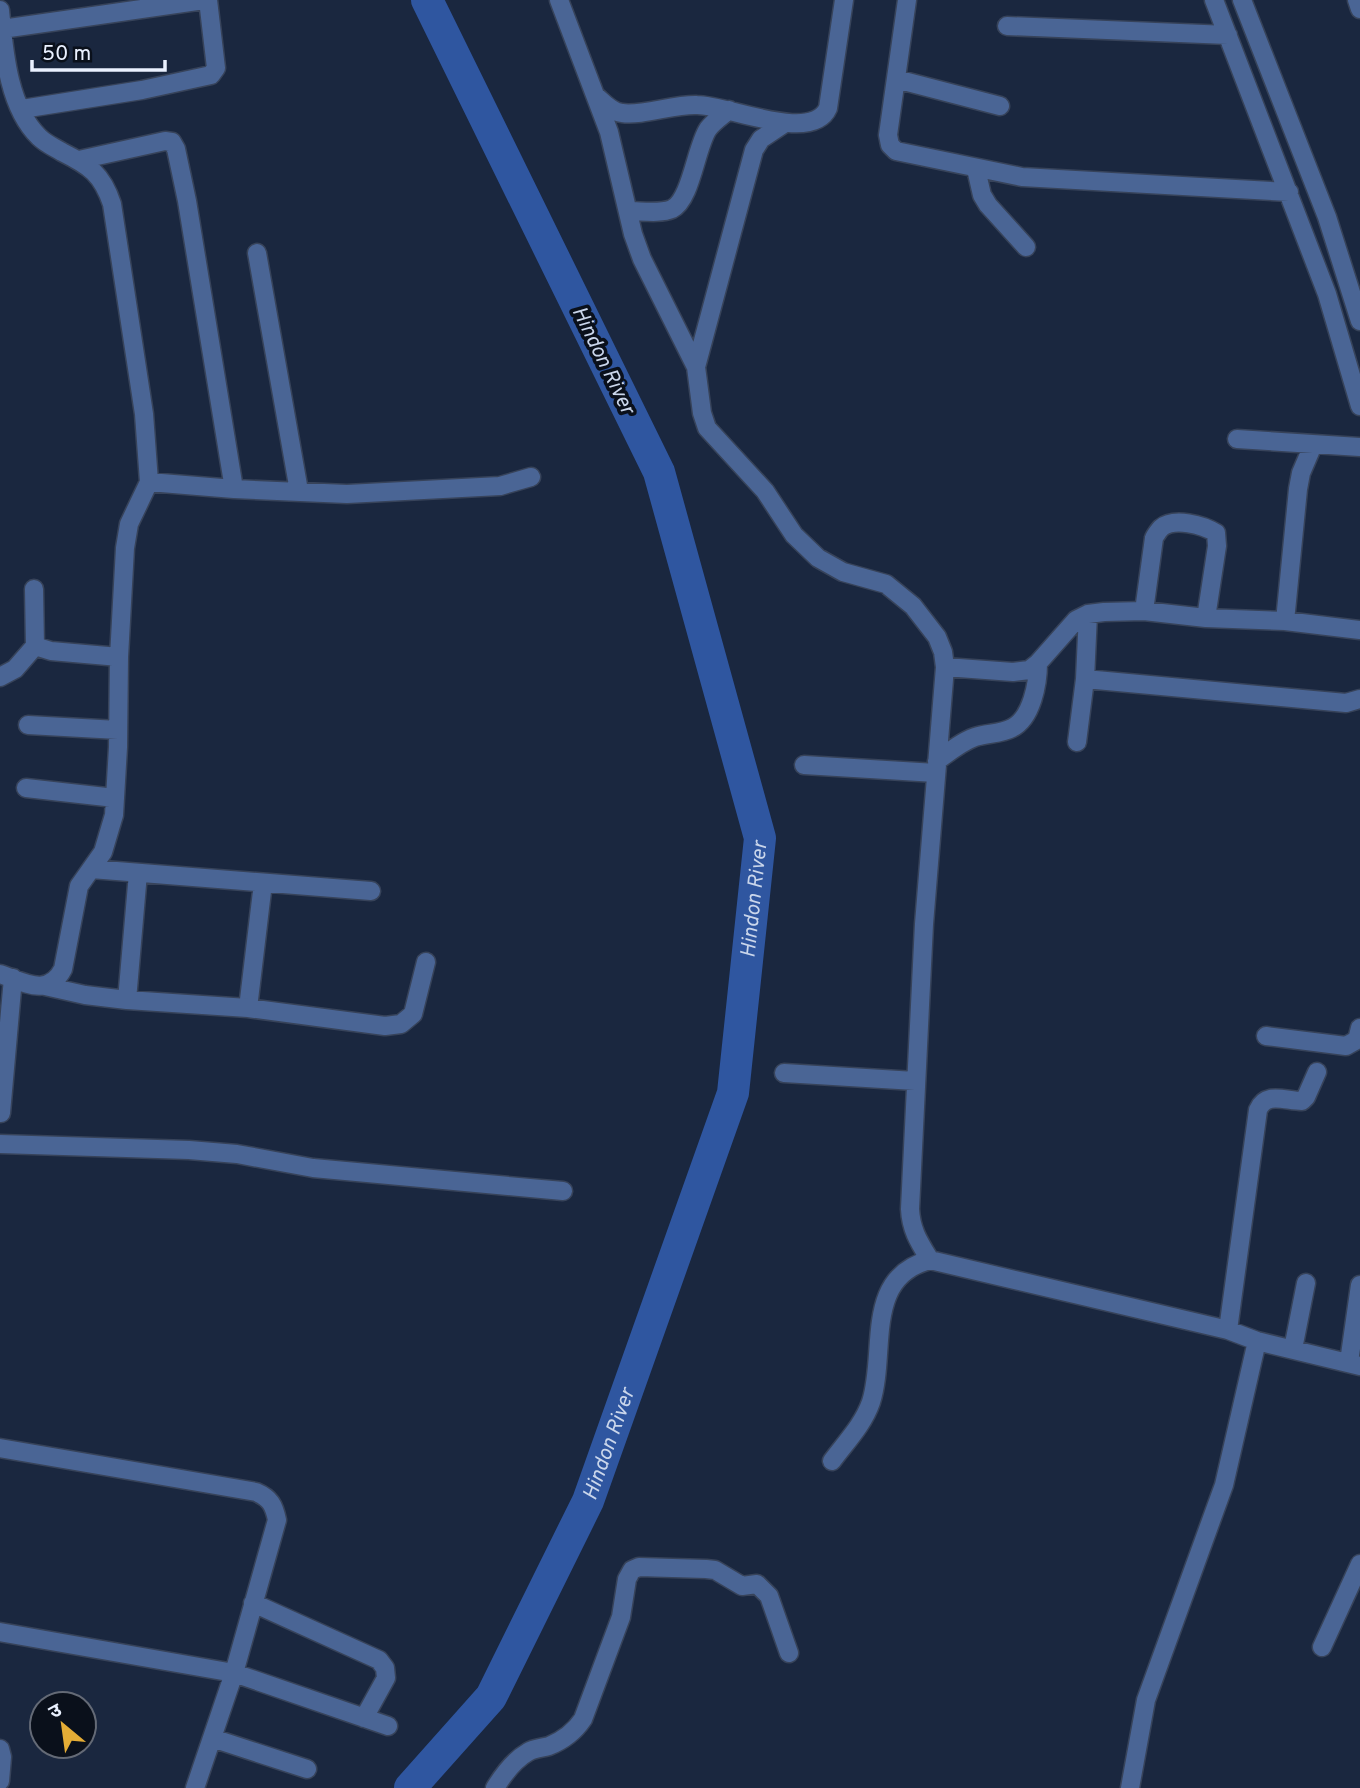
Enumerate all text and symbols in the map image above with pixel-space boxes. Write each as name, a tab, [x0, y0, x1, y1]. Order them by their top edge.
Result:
scale bar	[32, 28, 164, 72]
text: 50 m	[42, 41, 91, 68]
water label: Hindon River	[565, 302, 641, 421]
water label: Hindon River	[735, 838, 775, 959]
water label: Hindon River	[577, 1383, 643, 1504]
north arrow	[28, 1690, 98, 1760]
text: उ	[45, 1698, 67, 1725]

